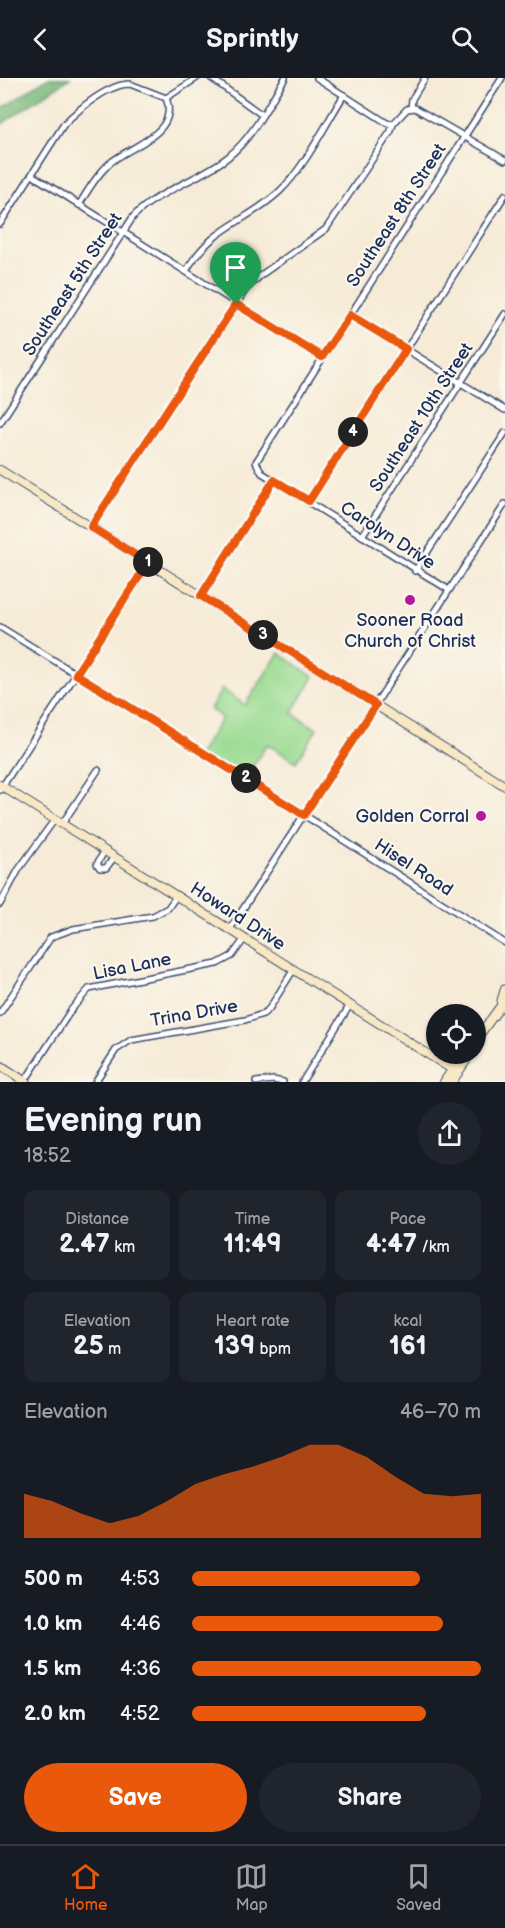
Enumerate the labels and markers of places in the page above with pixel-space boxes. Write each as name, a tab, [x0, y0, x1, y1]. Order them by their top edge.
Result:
pin	[210, 242, 261, 304]
pin: 4	[338, 417, 368, 447]
pin: 1	[133, 547, 163, 577]
marker: Sooner Road Church of Christ	[403, 593, 417, 607]
place label: Sooner Road Church of Christ	[344, 610, 476, 652]
pin: 3	[248, 620, 278, 650]
pin: 2	[231, 763, 261, 793]
place label: Golden Corral	[356, 806, 469, 827]
marker: Golden Corral	[474, 809, 488, 823]

